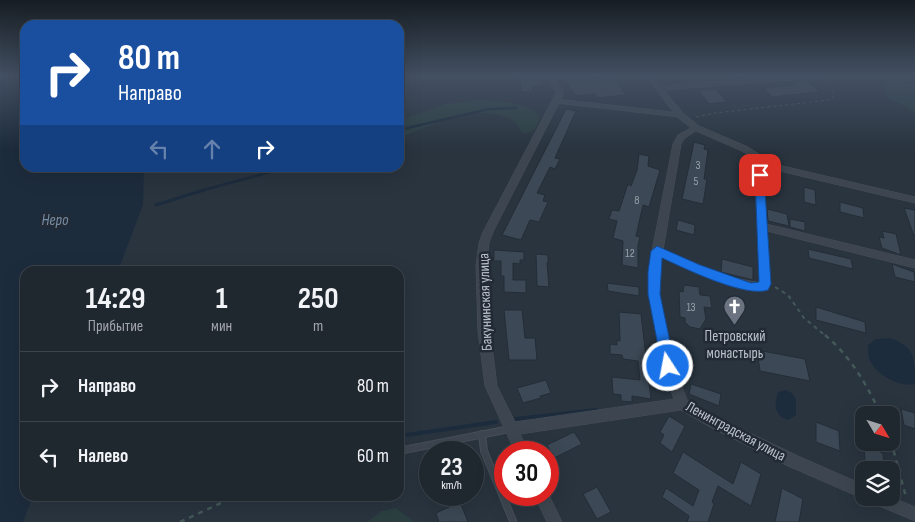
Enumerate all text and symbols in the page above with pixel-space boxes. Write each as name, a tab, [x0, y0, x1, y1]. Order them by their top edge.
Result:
text: 80 m	[118, 37, 180, 80]
icon: right	[35, 40, 100, 105]
text: Направо	[118, 80, 182, 107]
icon: left	[145, 135, 173, 163]
icon: ahead	[198, 135, 226, 163]
icon: right	[251, 135, 279, 163]
pin	[739, 154, 781, 196]
house number: 3	[695, 158, 701, 173]
icon: arrive	[746, 161, 774, 189]
house number: 5	[694, 174, 699, 189]
house number: 8	[634, 193, 640, 208]
water label: Неро	[41, 211, 69, 230]
house number: 12	[625, 246, 635, 261]
street label: Бакунинская улица	[474, 253, 497, 351]
text: 14:29	[86, 281, 146, 317]
text: 1	[216, 281, 228, 317]
text: 250	[298, 281, 338, 317]
church icon: Петровский монастырь	[723, 295, 747, 326]
house number: 13	[686, 300, 696, 315]
text: Прибытие	[88, 317, 143, 336]
text: мин	[211, 317, 232, 336]
text: m	[313, 317, 323, 336]
place label: Петровский монастырь	[705, 327, 765, 363]
position arrow	[641, 339, 693, 391]
icon: right	[35, 373, 63, 401]
text: Направо	[78, 375, 136, 398]
text: 80 m	[357, 375, 389, 398]
street label: Ленинградская улица	[683, 397, 789, 466]
north arrow	[855, 406, 900, 451]
map controls	[855, 406, 900, 506]
speed limit sign: 30	[494, 441, 559, 506]
icon: left	[35, 443, 63, 471]
text: Налево	[78, 445, 128, 468]
text: 60 m	[357, 445, 389, 468]
text: 23	[440, 452, 463, 483]
button: layers	[855, 461, 900, 506]
text: km/h	[441, 478, 462, 493]

